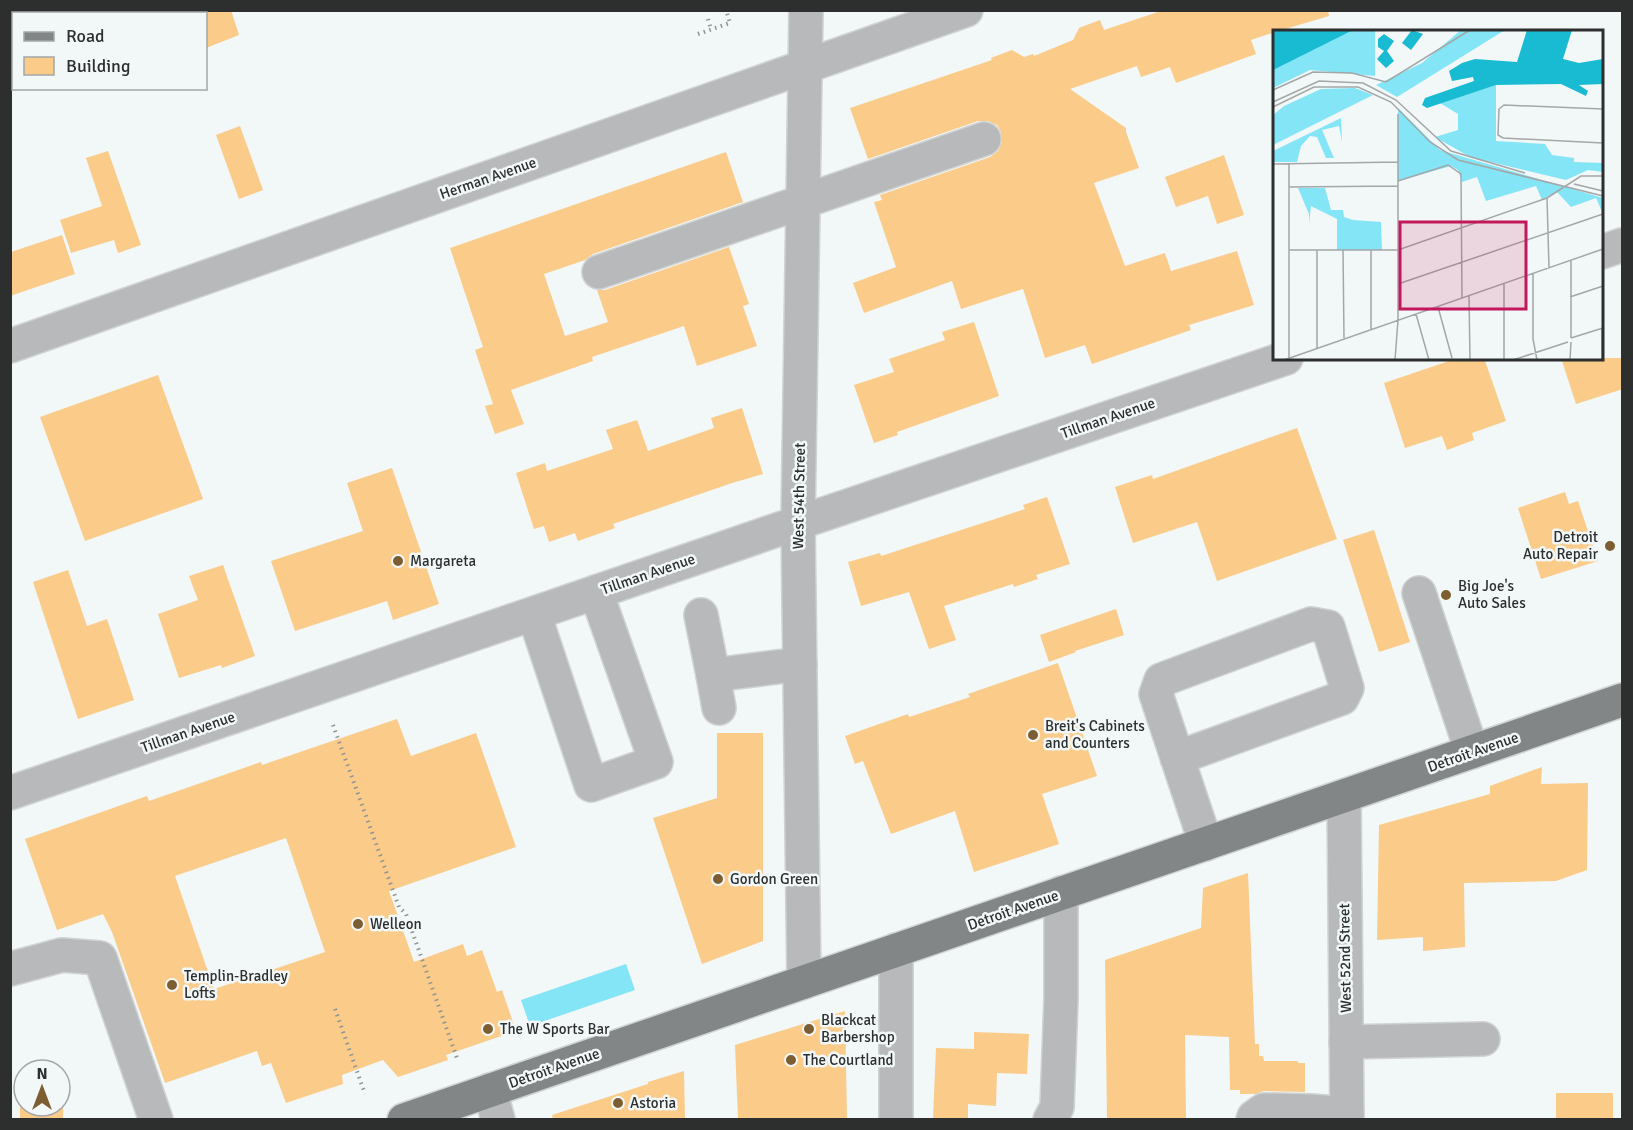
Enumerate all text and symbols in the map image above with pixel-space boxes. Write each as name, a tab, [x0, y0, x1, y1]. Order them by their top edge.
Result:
legend	[12, 12, 207, 90]
text: Road	[66, 25, 105, 47]
inset map	[1273, 30, 1603, 360]
text: Building	[66, 55, 130, 77]
street label: Herman Avenue	[437, 153, 539, 203]
street label: Tillman Avenue	[1059, 394, 1157, 442]
street label: West 54th Street	[789, 442, 809, 550]
place label: Detroit Auto Repair	[1523, 528, 1598, 563]
marker: Detroit Auto Repair	[1603, 539, 1617, 553]
street label: Tillman Avenue	[599, 550, 697, 598]
place label: Margareta	[410, 552, 476, 570]
marker: Margareta	[391, 554, 405, 568]
place label: Big Joe's Auto Sales	[1458, 577, 1526, 612]
marker: Big Joe's Auto Sales	[1439, 588, 1453, 602]
street label: Tillman Avenue	[139, 708, 237, 756]
place label: Breit's Cabinets and Counters	[1045, 717, 1145, 752]
marker: Breit's Cabinets and Counters	[1026, 728, 1040, 742]
street label: Detroit Avenue	[1425, 728, 1521, 776]
place label: Gordon Green	[730, 870, 818, 888]
marker: Gordon Green	[711, 872, 725, 886]
street label: Detroit Avenue	[965, 886, 1061, 934]
street label: West 52nd Street	[1335, 903, 1355, 1013]
place label: Welleon	[370, 915, 422, 933]
marker: Welleon	[351, 917, 365, 931]
place label: Templin-Bradley Lofts	[184, 967, 288, 1002]
marker: Templin-Bradley Lofts	[165, 978, 179, 992]
place label: Blackcat Barbershop	[821, 1011, 895, 1046]
place label: The W Sports Bar	[500, 1020, 610, 1038]
marker: The W Sports Bar	[481, 1022, 495, 1036]
marker: Blackcat Barbershop	[802, 1022, 816, 1036]
street label: Detroit Avenue	[506, 1044, 602, 1092]
place label: The Courtland	[803, 1051, 894, 1069]
marker: The Courtland	[784, 1053, 798, 1067]
north arrow	[12, 1058, 72, 1118]
text: N	[36, 1064, 48, 1084]
place label: Astoria	[630, 1094, 676, 1112]
marker: Astoria	[611, 1096, 625, 1110]

